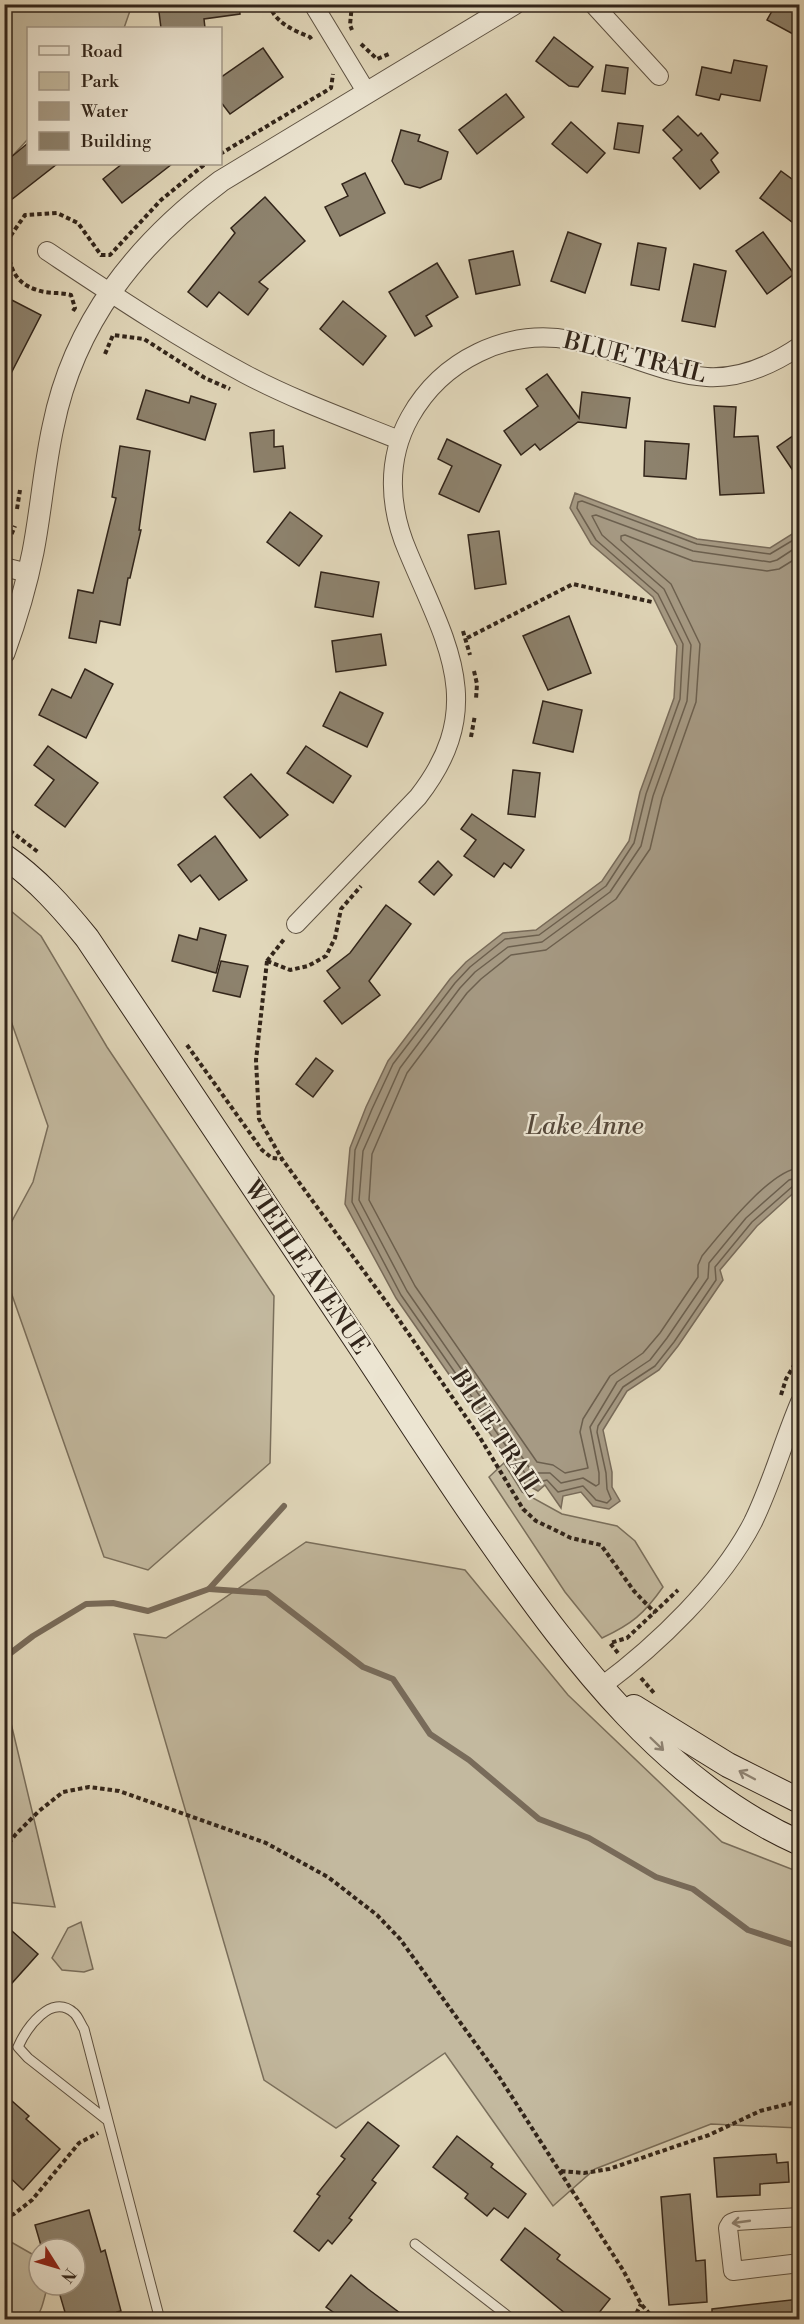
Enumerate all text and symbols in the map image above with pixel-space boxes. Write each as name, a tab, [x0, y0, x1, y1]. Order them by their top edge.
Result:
legend	[27, 27, 222, 165]
text: Road	[81, 40, 124, 63]
text: Park	[81, 70, 120, 93]
text: Water	[80, 100, 129, 123]
text: Building	[80, 130, 152, 153]
street label: BLUE TRAIL	[559, 326, 709, 390]
water label: Lake Anne	[525, 1110, 644, 1142]
street label: WIEHLE AVENUE	[236, 1174, 376, 1360]
street label: BLUE TRAIL	[443, 1363, 548, 1503]
one-way arrow	[649, 1736, 664, 1751]
one-way arrow	[739, 1769, 756, 1781]
one-way arrow	[732, 2216, 752, 2227]
north arrow	[27, 2237, 87, 2297]
text: N	[56, 2264, 80, 2287]

